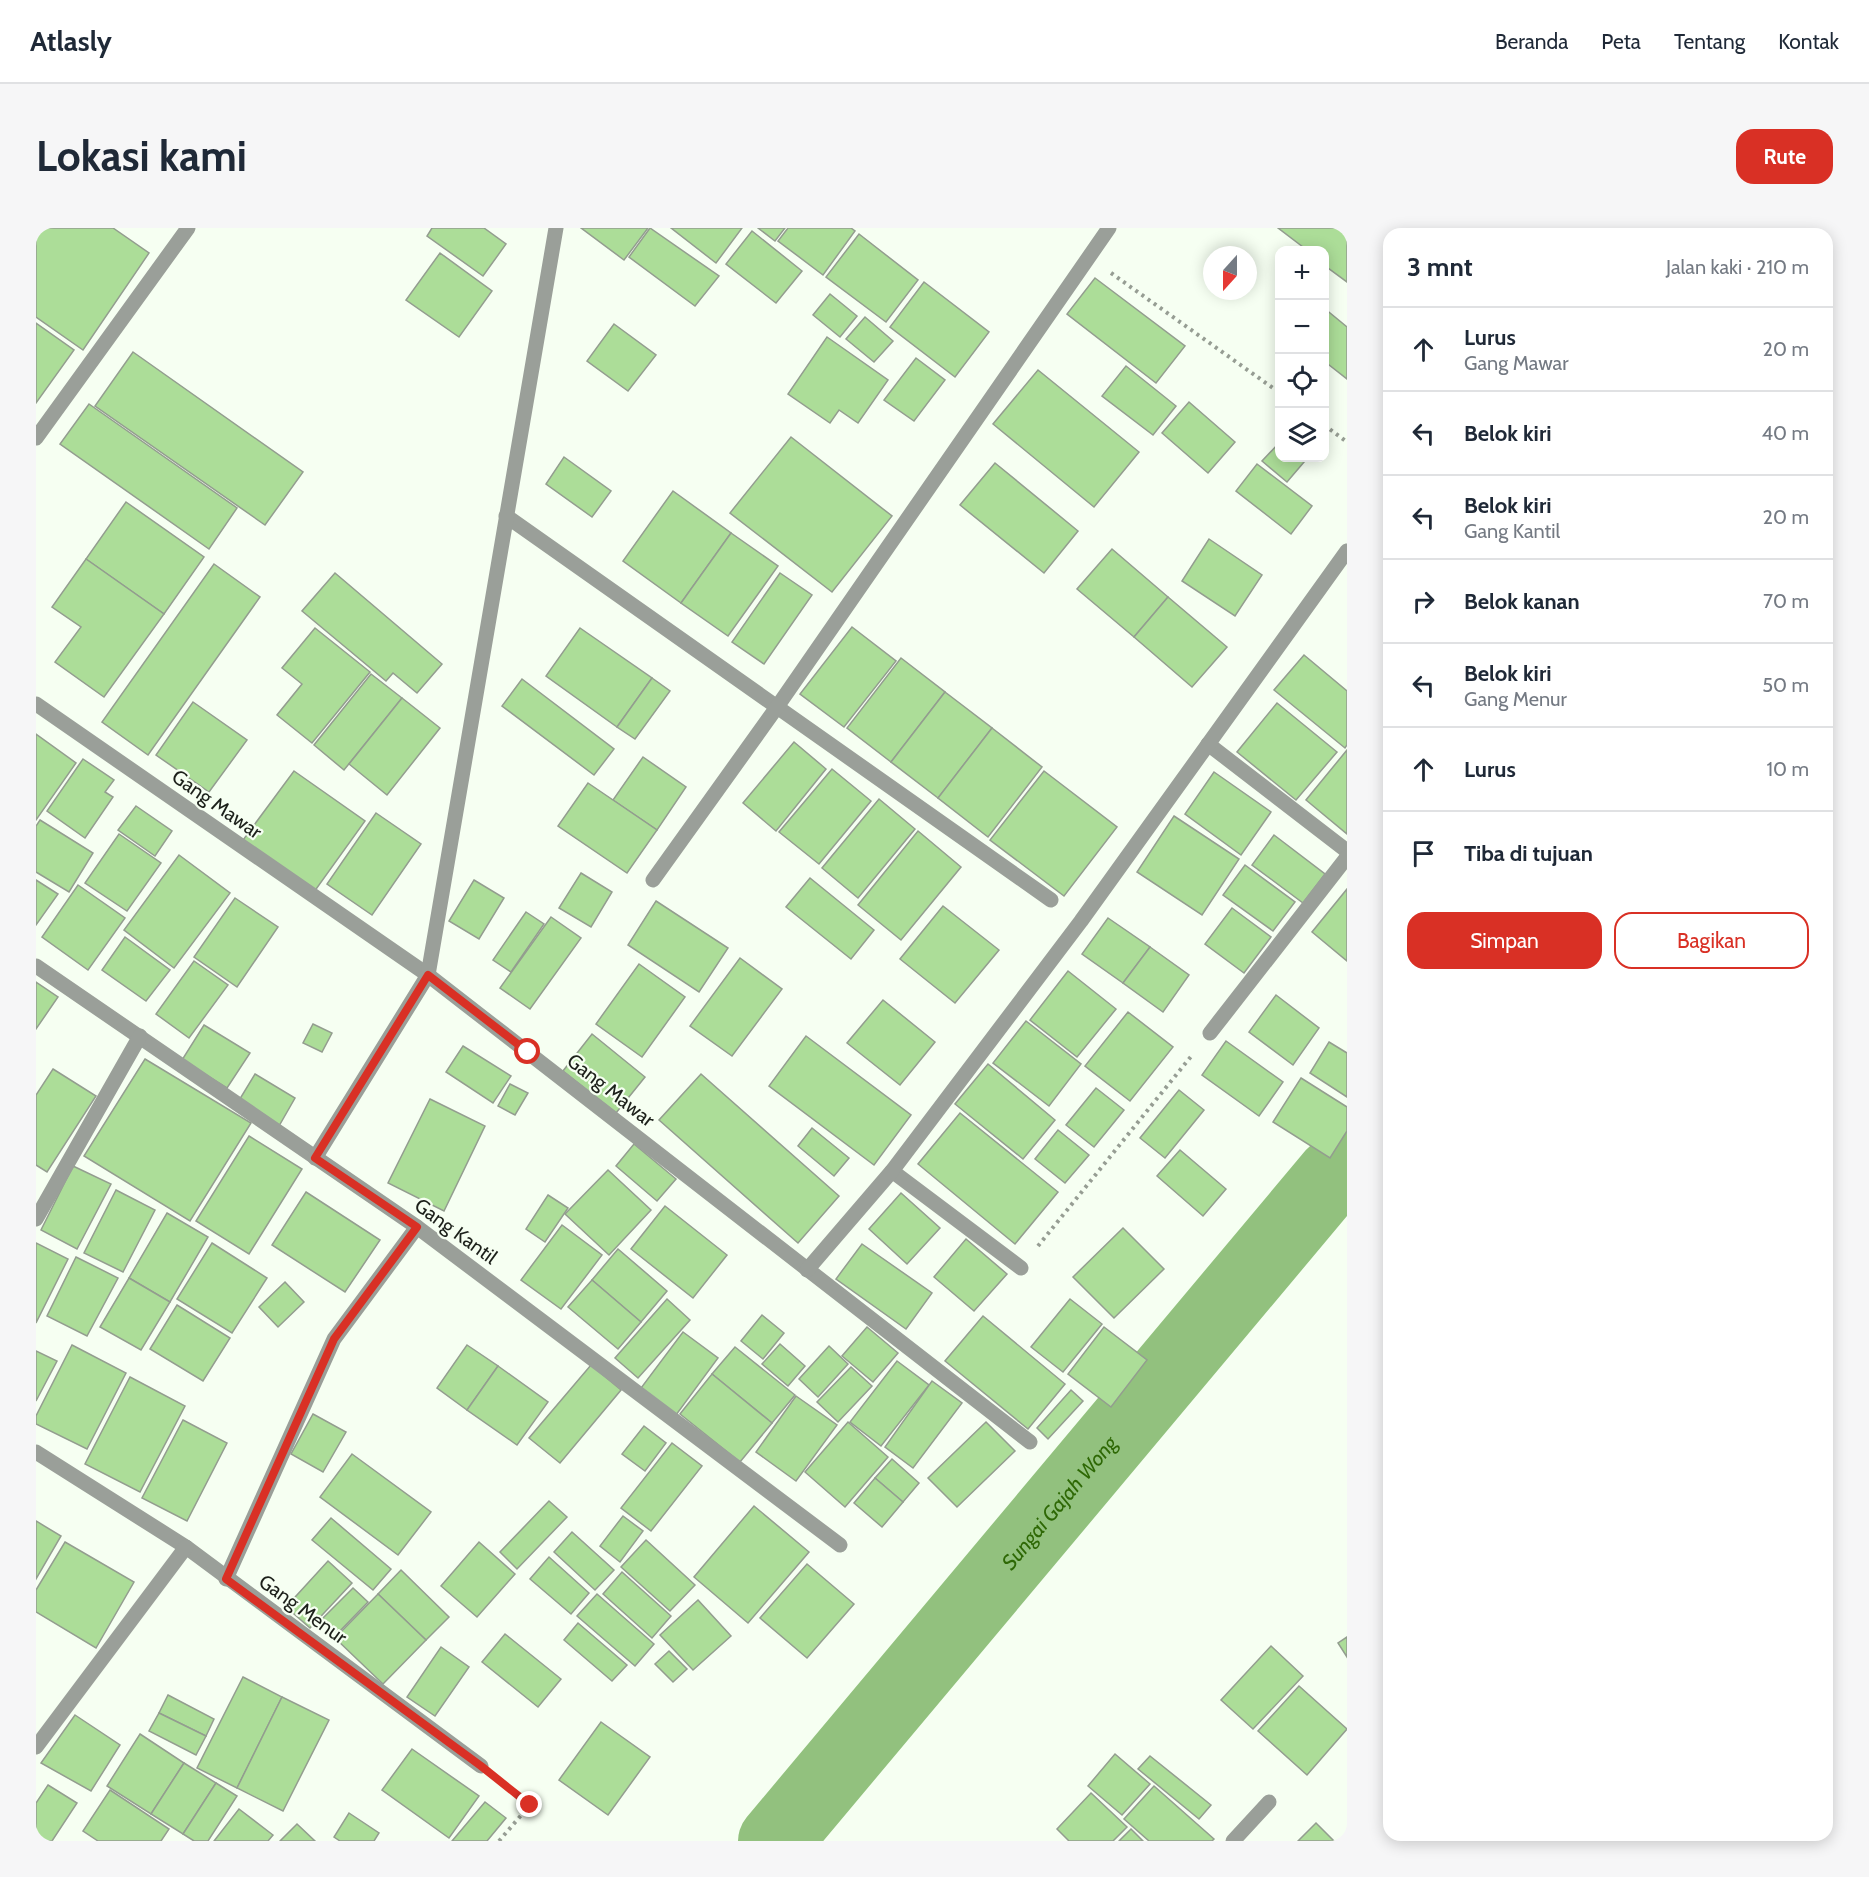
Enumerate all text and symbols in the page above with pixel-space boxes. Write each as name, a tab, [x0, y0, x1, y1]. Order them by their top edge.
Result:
text: Atlasly	[30, 24, 112, 58]
text: Beranda	[1495, 29, 1568, 54]
text: Peta	[1601, 29, 1641, 54]
text: Tentang	[1674, 29, 1745, 54]
text: Kontak	[1778, 29, 1839, 54]
button: Rute	[1736, 129, 1833, 184]
text: Lokasi kami	[36, 130, 247, 182]
north arrow	[1203, 246, 1257, 300]
map controls	[1275, 246, 1329, 462]
button: +	[1275, 246, 1329, 300]
text: 3 mnt	[1407, 251, 1473, 283]
text: Jalan kaki · 210 m	[1666, 255, 1809, 279]
button: −	[1275, 300, 1329, 354]
text: Lurus	[1464, 324, 1516, 351]
icon: ahead	[1407, 333, 1440, 366]
text: 20 m	[1763, 337, 1809, 361]
text: Gang Mawar	[1464, 351, 1568, 375]
button: locate	[1275, 354, 1329, 408]
button: layers	[1275, 408, 1329, 462]
icon: left	[1407, 417, 1440, 450]
text: Belok kiri	[1464, 420, 1551, 447]
text: 40 m	[1761, 421, 1809, 445]
text: Belok kiri	[1464, 492, 1551, 519]
icon: left	[1407, 501, 1440, 534]
text: 20 m	[1763, 505, 1809, 529]
text: Gang Kantil	[1464, 519, 1560, 543]
icon: right	[1407, 585, 1440, 618]
text: Belok kanan	[1464, 588, 1580, 615]
text: 70 m	[1763, 589, 1809, 613]
text: Belok kiri	[1464, 660, 1551, 687]
icon: left	[1407, 669, 1440, 702]
text: 50 m	[1762, 673, 1809, 697]
text: Gang Menur	[1464, 687, 1567, 711]
icon: ahead	[1407, 753, 1440, 786]
text: Lurus	[1464, 756, 1516, 783]
text: 10 m	[1766, 757, 1809, 781]
street label: Gang Mawar	[167, 764, 267, 844]
icon: arrive	[1407, 837, 1440, 870]
text: Tiba di tujuan	[1464, 840, 1593, 867]
button: Simpan	[1407, 912, 1602, 969]
button: Bagikan	[1614, 912, 1809, 969]
route start	[514, 1038, 540, 1064]
street label: Gang Mawar	[562, 1048, 660, 1132]
street label: Gang Kantil	[410, 1193, 502, 1269]
water label: Sungai Gajah Wong	[996, 1429, 1123, 1574]
street label: Gang Menur	[254, 1569, 352, 1649]
route end	[516, 1791, 542, 1817]

